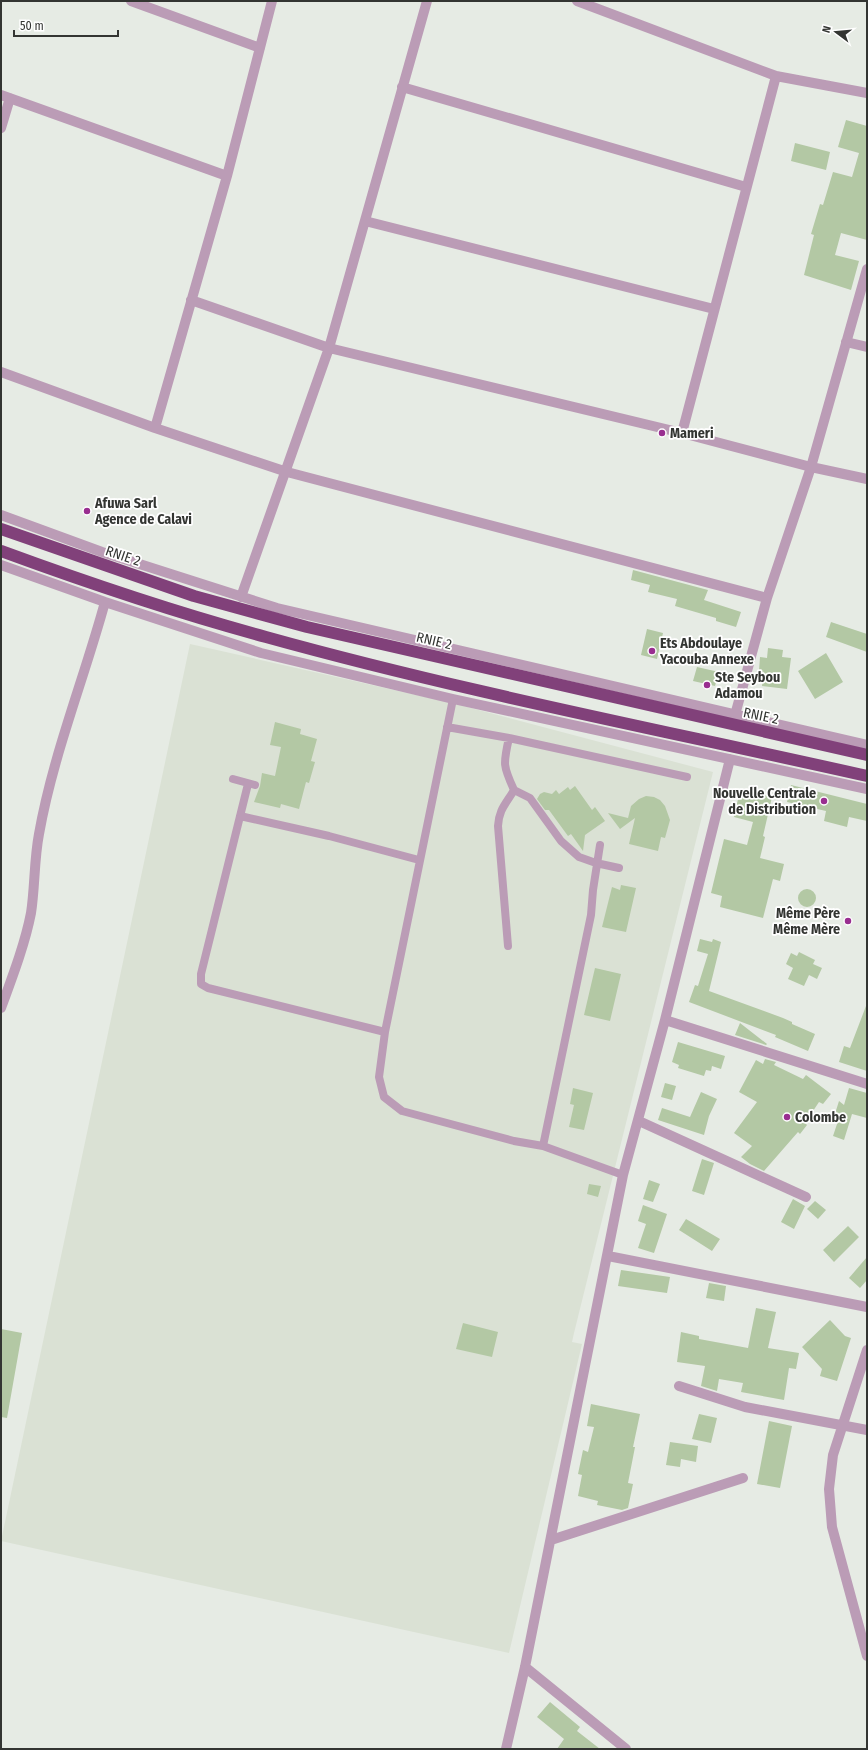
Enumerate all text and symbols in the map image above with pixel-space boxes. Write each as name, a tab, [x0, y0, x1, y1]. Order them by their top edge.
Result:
scale bar	[14, 12, 118, 38]
north arrow	[816, 12, 856, 52]
text: 50 m	[20, 19, 44, 33]
text: N	[820, 24, 834, 34]
place label: Mameri	[670, 425, 714, 442]
marker: Mameri	[657, 428, 667, 438]
place label: Afuwa Sarl Agence de Calavi	[94, 495, 192, 528]
marker: Afuwa Sarl Agence de Calavi	[82, 506, 92, 516]
street label: RNIE 2	[103, 542, 143, 570]
street label: RNIE 2	[415, 629, 453, 653]
place label: Ets Abdoulaye Yacouba Annexe	[659, 635, 754, 668]
marker: Ets Abdoulaye Yacouba Annexe	[647, 646, 657, 656]
place label: Ste Seybou Adamou	[714, 669, 780, 702]
marker: Ste Seybou Adamou	[702, 680, 712, 690]
street label: RNIE 2	[742, 704, 780, 728]
place label: Nouvelle Centrale de Distribution	[713, 785, 816, 818]
marker: Nouvelle Centrale de Distribution	[819, 796, 829, 806]
place label: Même Père Même Mère	[773, 905, 840, 938]
marker: Même Père Même Mère	[843, 916, 853, 926]
place label: Colombe	[795, 1109, 846, 1126]
marker: Colombe	[782, 1112, 792, 1122]

